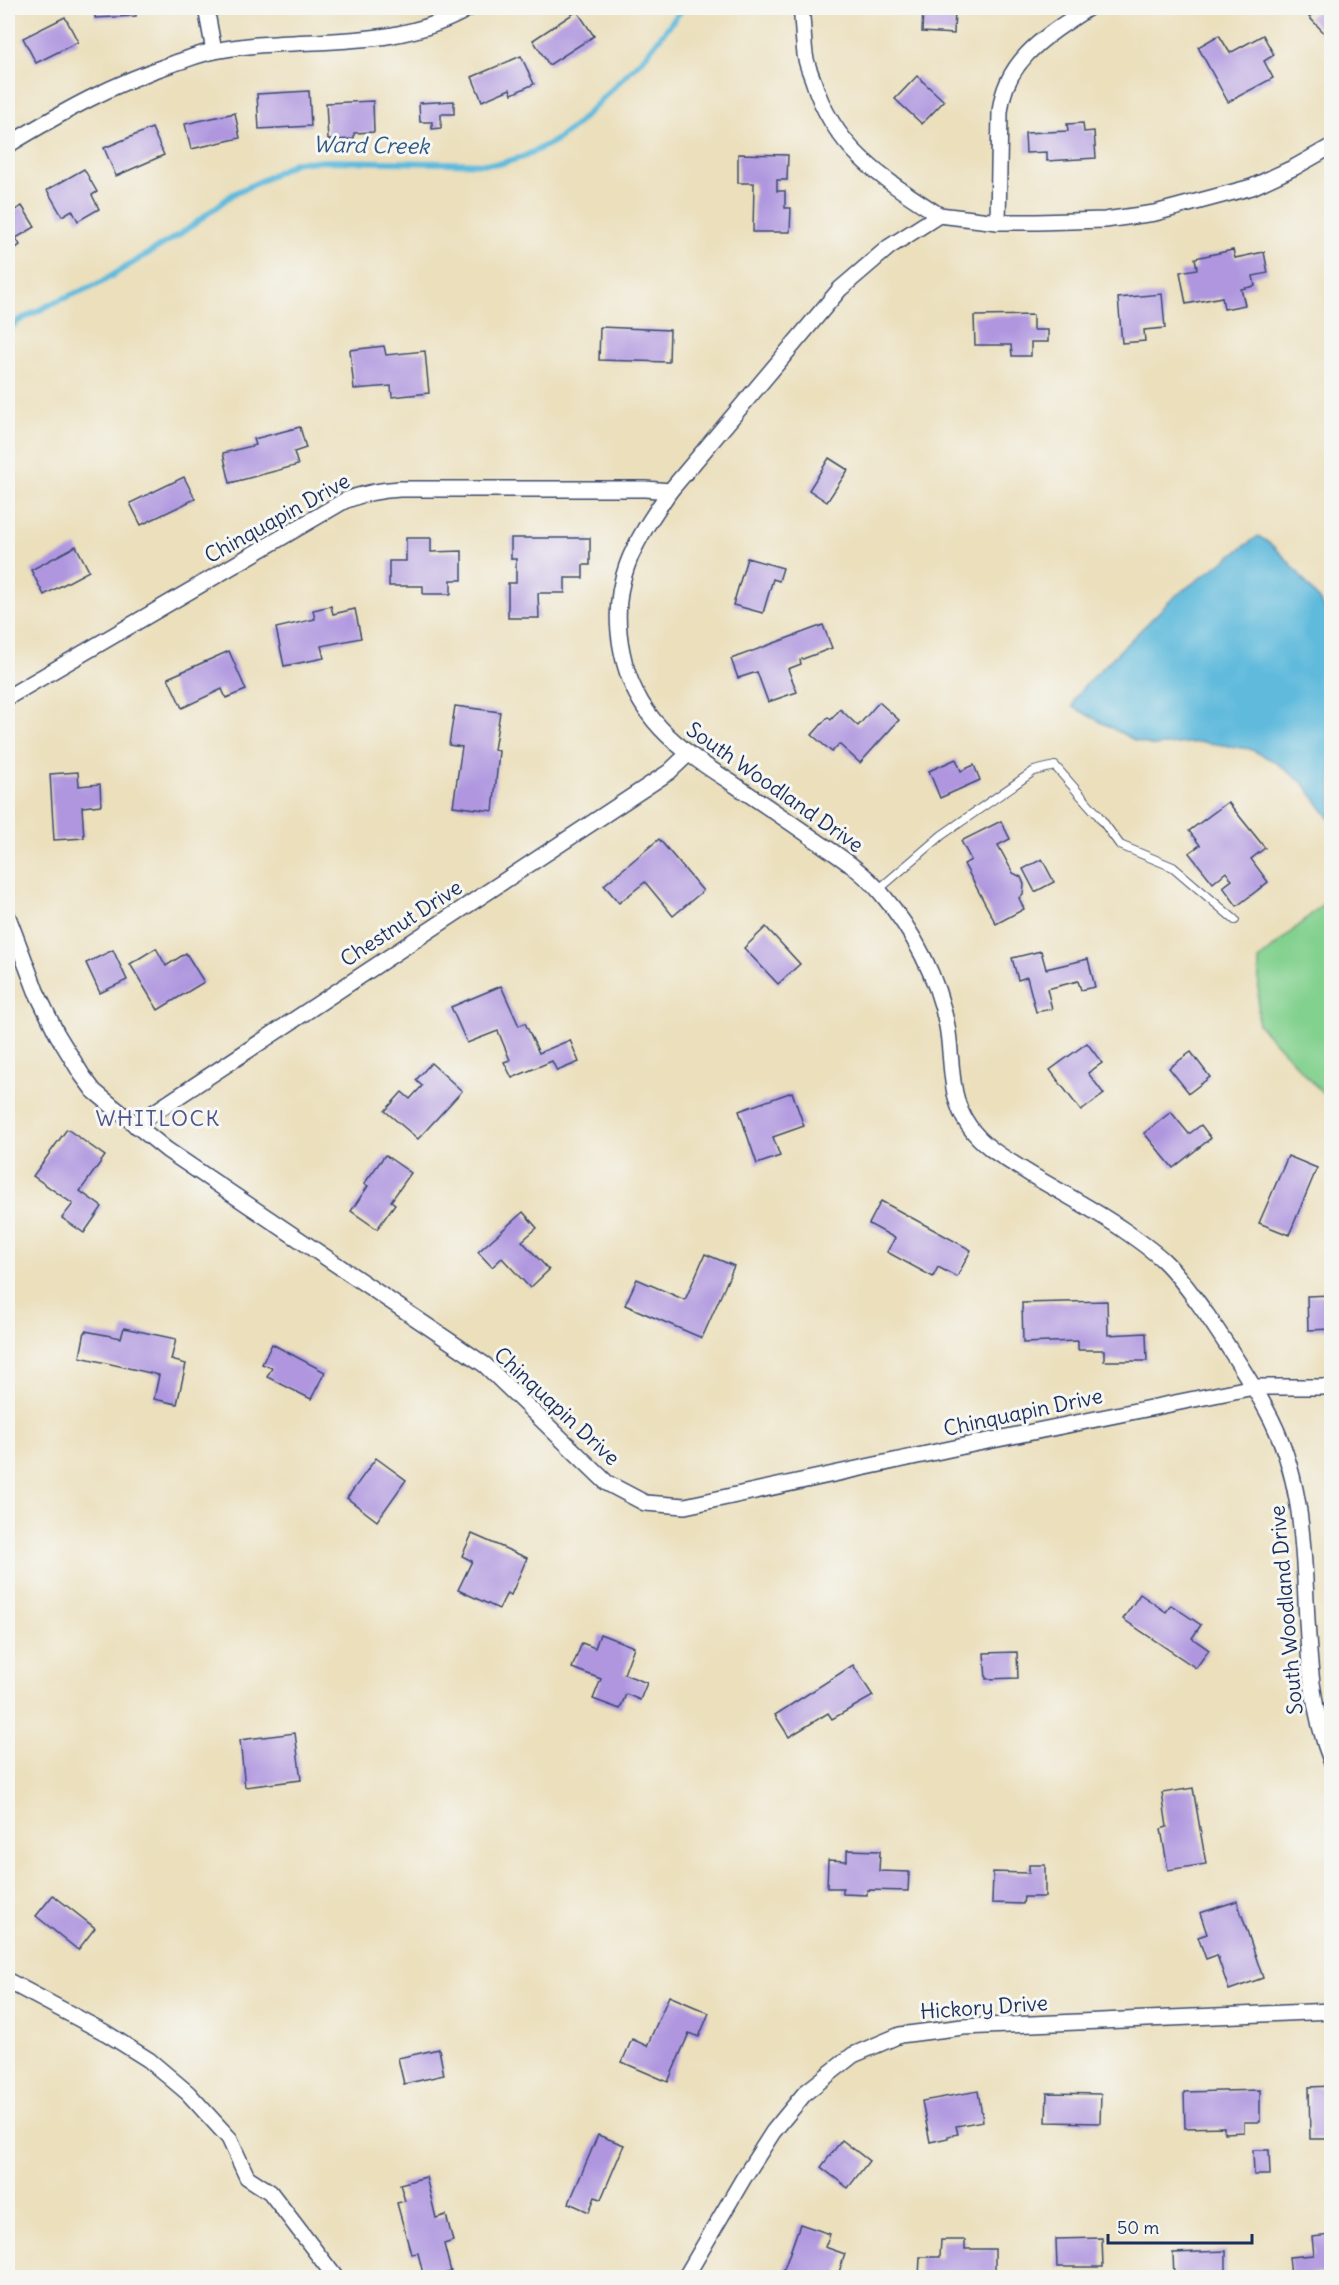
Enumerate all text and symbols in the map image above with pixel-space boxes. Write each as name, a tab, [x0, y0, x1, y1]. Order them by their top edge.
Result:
water label: Ward Creek	[313, 130, 431, 160]
street label: Chinquapin Drive	[200, 467, 354, 569]
street label: South Woodland Drive	[681, 716, 869, 858]
street label: Chestnut Drive	[335, 874, 467, 972]
district label: WHITLOCK	[95, 1104, 221, 1132]
street label: Chinquapin Drive	[489, 1341, 625, 1471]
street label: Chinquapin Drive	[941, 1382, 1105, 1442]
street label: South Woodland Drive	[1263, 1504, 1309, 1716]
street label: Hickory Drive	[919, 1989, 1049, 2025]
scale bar	[1108, 2207, 1252, 2245]
text: 50 m	[1117, 2216, 1159, 2239]

